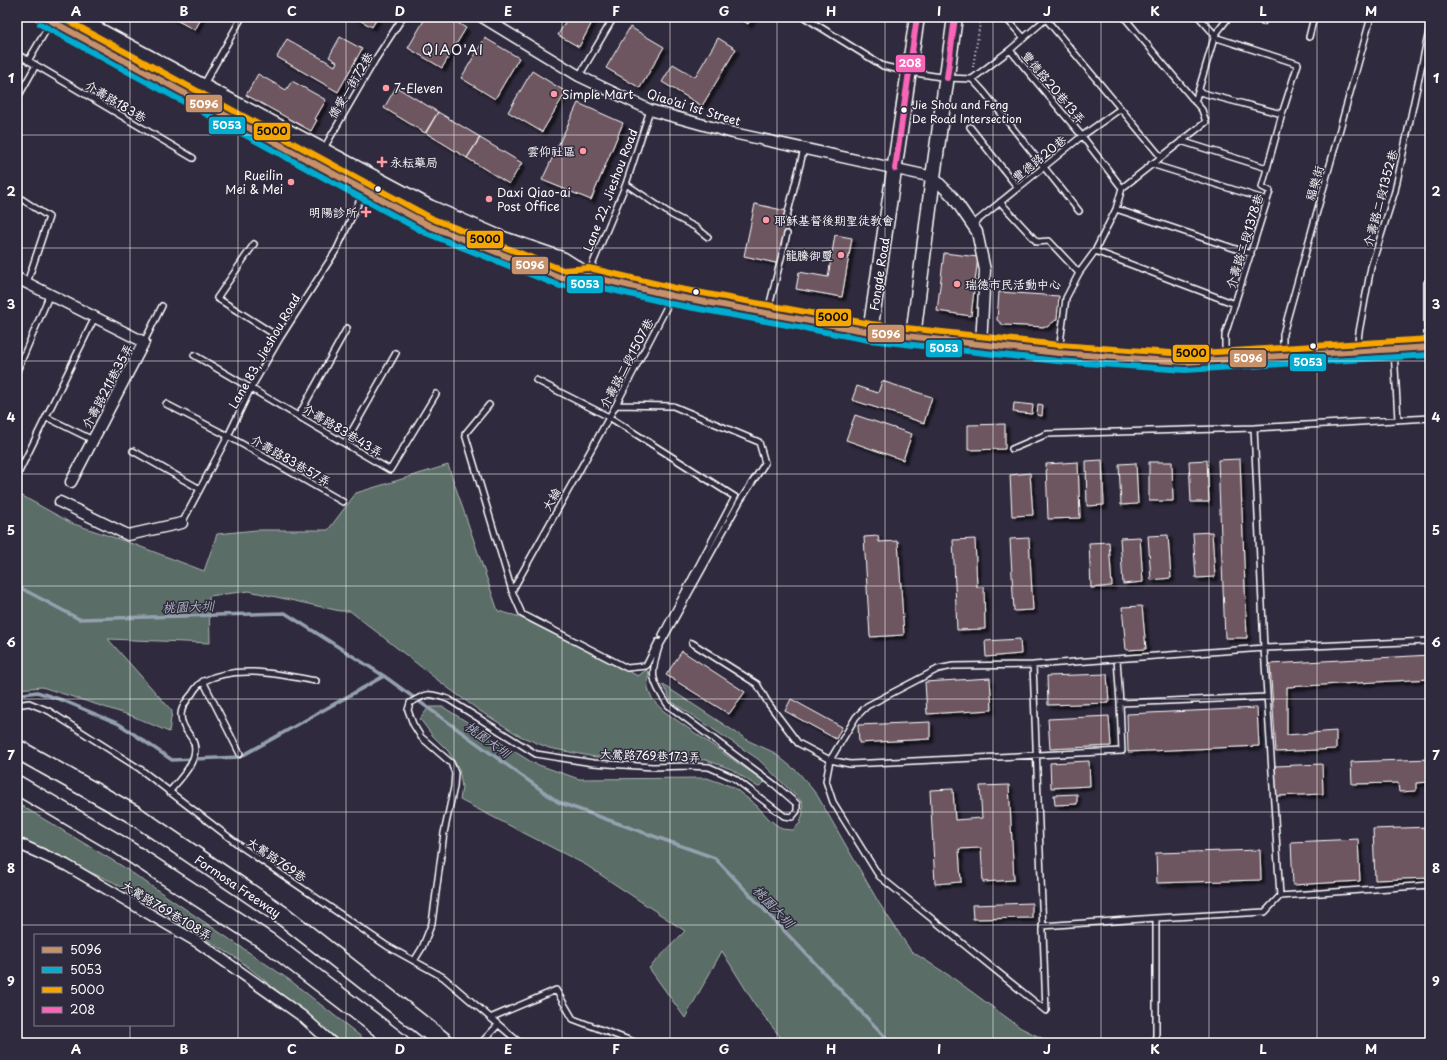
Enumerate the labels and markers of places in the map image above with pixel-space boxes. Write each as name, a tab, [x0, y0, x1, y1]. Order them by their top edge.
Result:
place label: 7-Eleven	[394, 79, 443, 97]
marker: 7-Eleven	[381, 83, 391, 93]
place label: Simple Mart	[562, 85, 633, 103]
marker: Simple Mart	[549, 89, 559, 99]
place label: Jie Shou and Feng De Road Intersection	[912, 96, 1022, 127]
marker: Jie Shou and Feng De Road Intersection	[899, 105, 909, 115]
place label: 雲仰社區	[527, 142, 575, 160]
marker: 雲仰社區	[578, 146, 588, 156]
place label: 永耘藥局	[390, 153, 438, 171]
marker: 永耘藥局	[377, 157, 387, 167]
place label: Rueilin Mei & Mei	[225, 166, 283, 198]
marker: Rueilin Mei & Mei	[286, 177, 296, 187]
place label: Daxi Qiao-ai Post Office	[497, 183, 571, 215]
unlabelled marker	[373, 184, 383, 194]
marker: Daxi Qiao-ai Post Office	[484, 194, 494, 204]
place label: 明陽診所	[309, 203, 358, 221]
marker: 明陽診所	[360, 206, 372, 218]
place label: 耶穌基督後期聖徒教會	[774, 211, 894, 229]
marker: 耶穌基督後期聖徒教會	[761, 215, 771, 225]
place label: 龍騰御璽	[785, 246, 833, 264]
marker: 龍騰御璽	[836, 250, 846, 260]
place label: 瑞德市民活動中心	[965, 275, 1061, 293]
marker: 瑞德市民活動中心	[952, 279, 962, 289]
unlabelled marker	[691, 287, 701, 297]
unlabelled marker	[1308, 341, 1318, 351]

